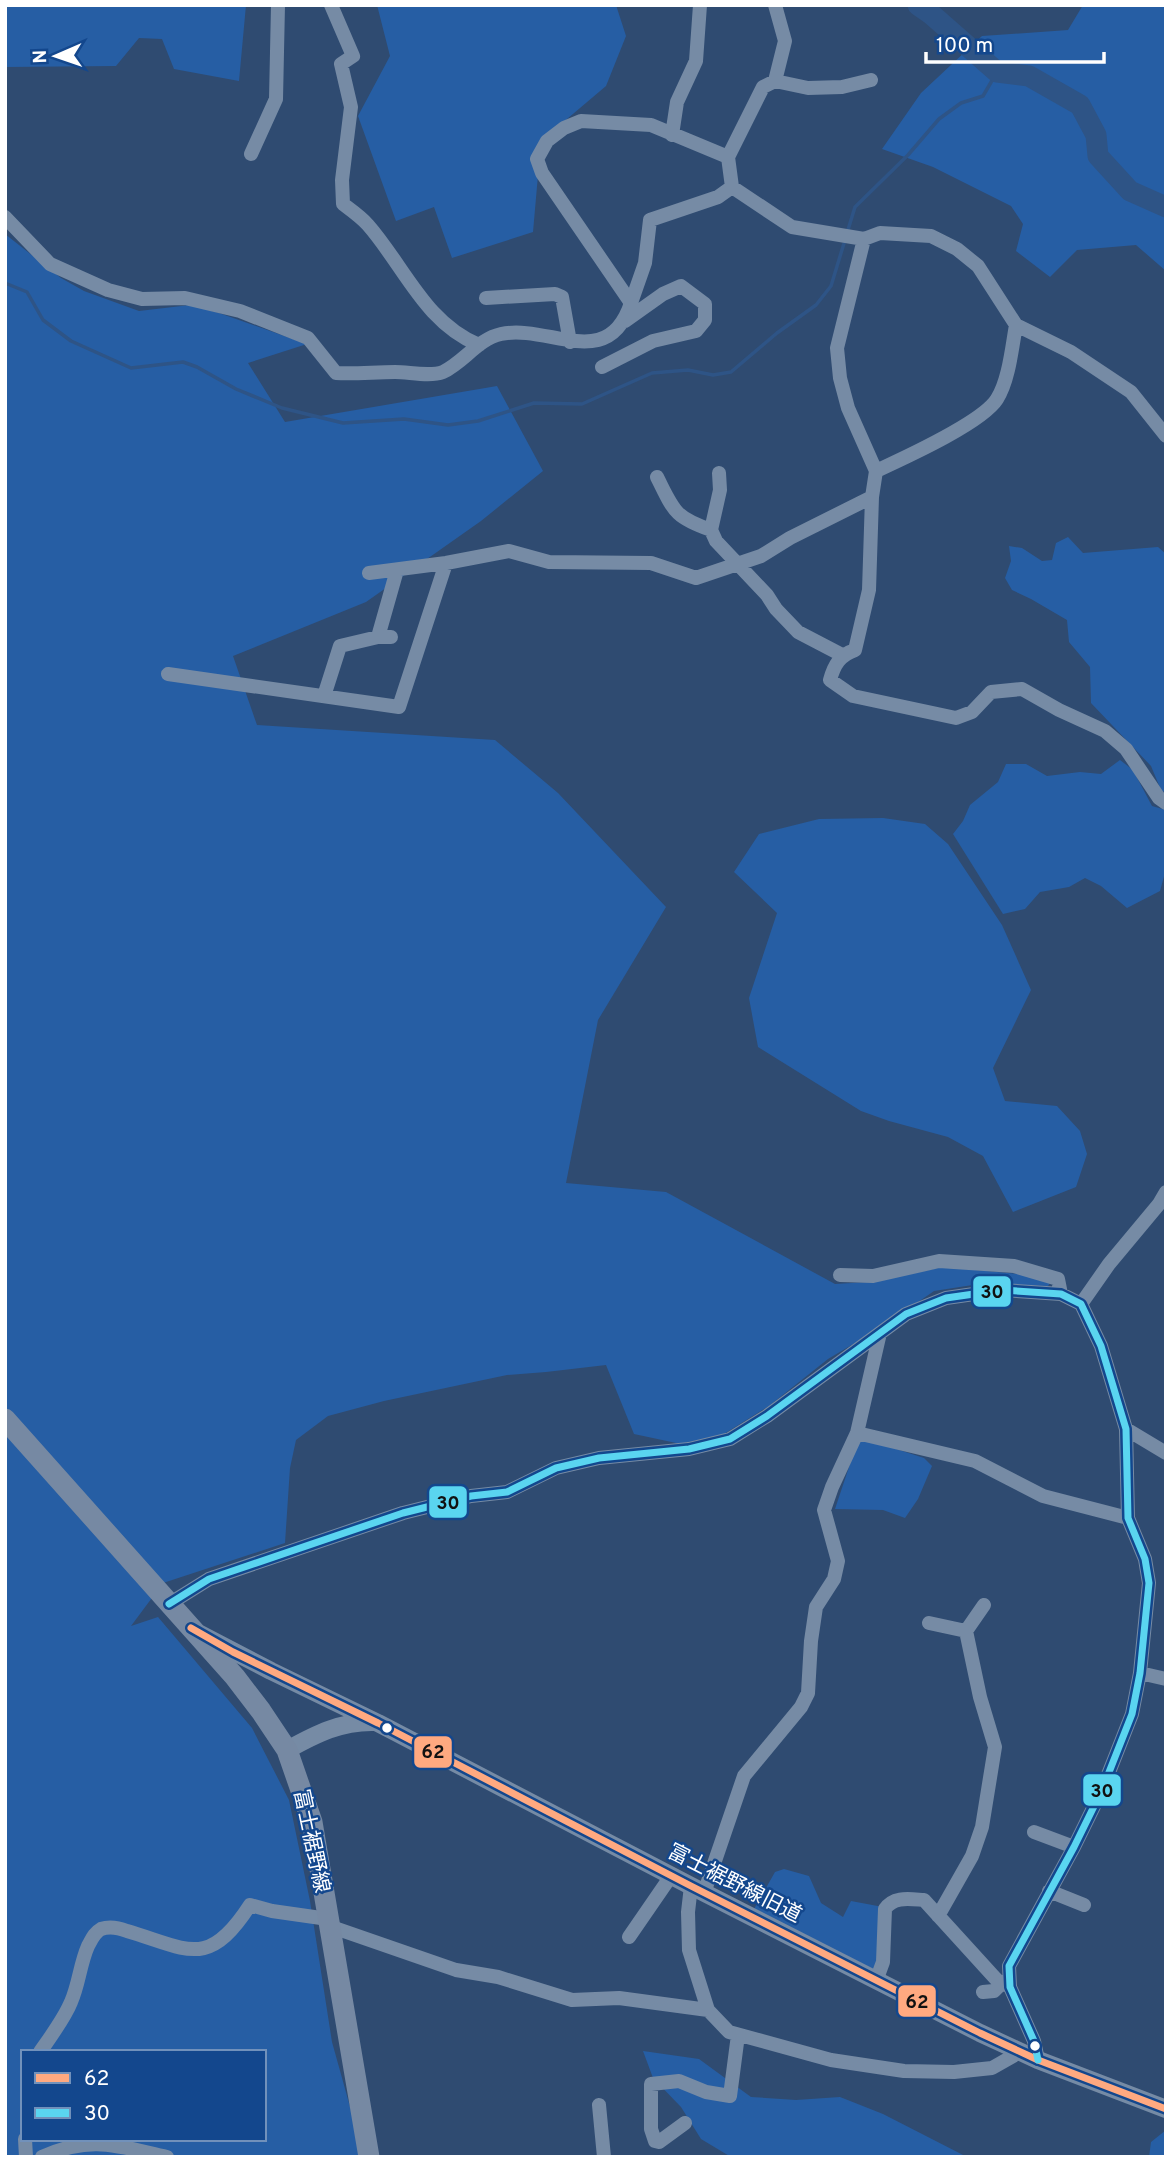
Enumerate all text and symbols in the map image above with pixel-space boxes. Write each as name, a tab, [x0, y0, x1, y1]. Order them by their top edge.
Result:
north arrow	[21, 21, 91, 91]
scale bar	[926, 21, 1104, 65]
text: 100 m	[936, 33, 993, 60]
text: N	[29, 49, 53, 64]
line badge: 30	[972, 1275, 1012, 1308]
text: 30	[980, 1281, 1004, 1305]
line badge: 30	[428, 1485, 468, 1519]
text: 30	[436, 1492, 460, 1516]
unlabelled marker	[380, 1721, 394, 1735]
line badge: 62	[413, 1735, 453, 1769]
text: 62	[421, 1741, 445, 1765]
line badge: 30	[1082, 1773, 1122, 1807]
text: 30	[1090, 1780, 1114, 1804]
street label: 富士裾野線	[286, 1787, 335, 1895]
street label: 富士裾野線旧道	[663, 1839, 806, 1930]
line badge: 62	[897, 1984, 937, 2018]
text: 62	[905, 1991, 929, 2015]
unlabelled marker	[1028, 2039, 1042, 2053]
legend	[21, 2050, 266, 2141]
text: 62	[84, 2066, 109, 2093]
text: 30	[84, 2101, 110, 2128]

